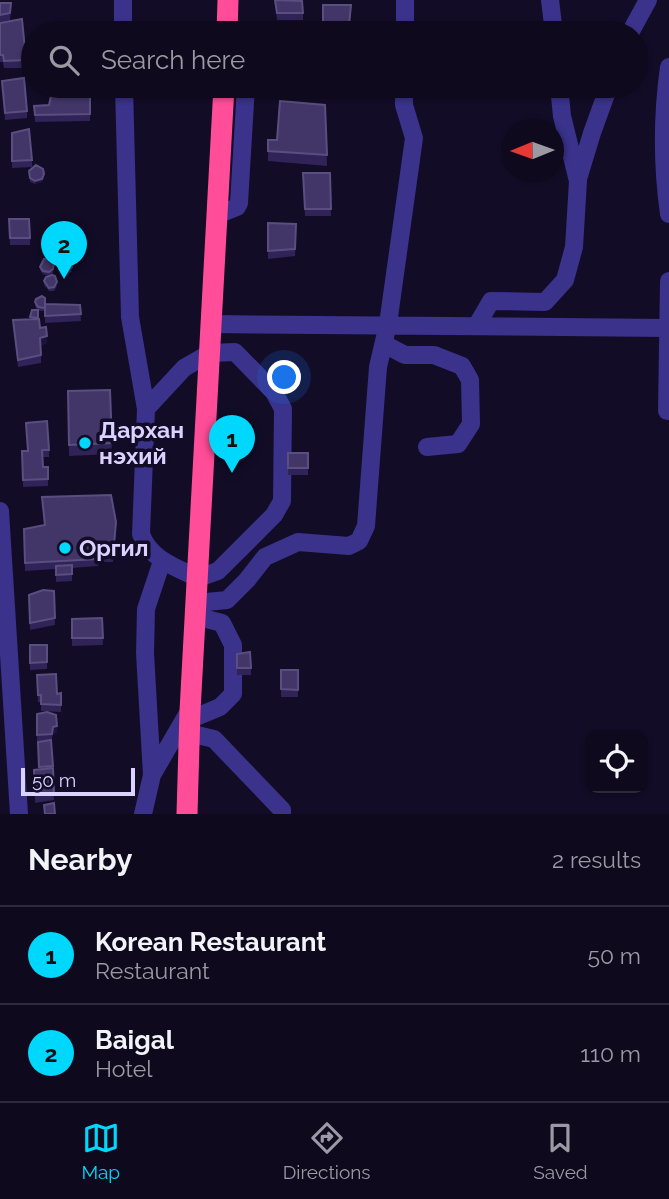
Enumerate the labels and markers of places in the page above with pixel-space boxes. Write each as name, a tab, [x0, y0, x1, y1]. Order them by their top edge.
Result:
pin: 2	[41, 221, 87, 279]
pin: 1	[209, 415, 255, 473]
place label: Дархан нэхий	[99, 416, 184, 469]
marker: Дархан нэхий	[77, 435, 93, 451]
place label: Оргил	[79, 534, 148, 561]
marker: Оргил	[57, 540, 73, 556]

